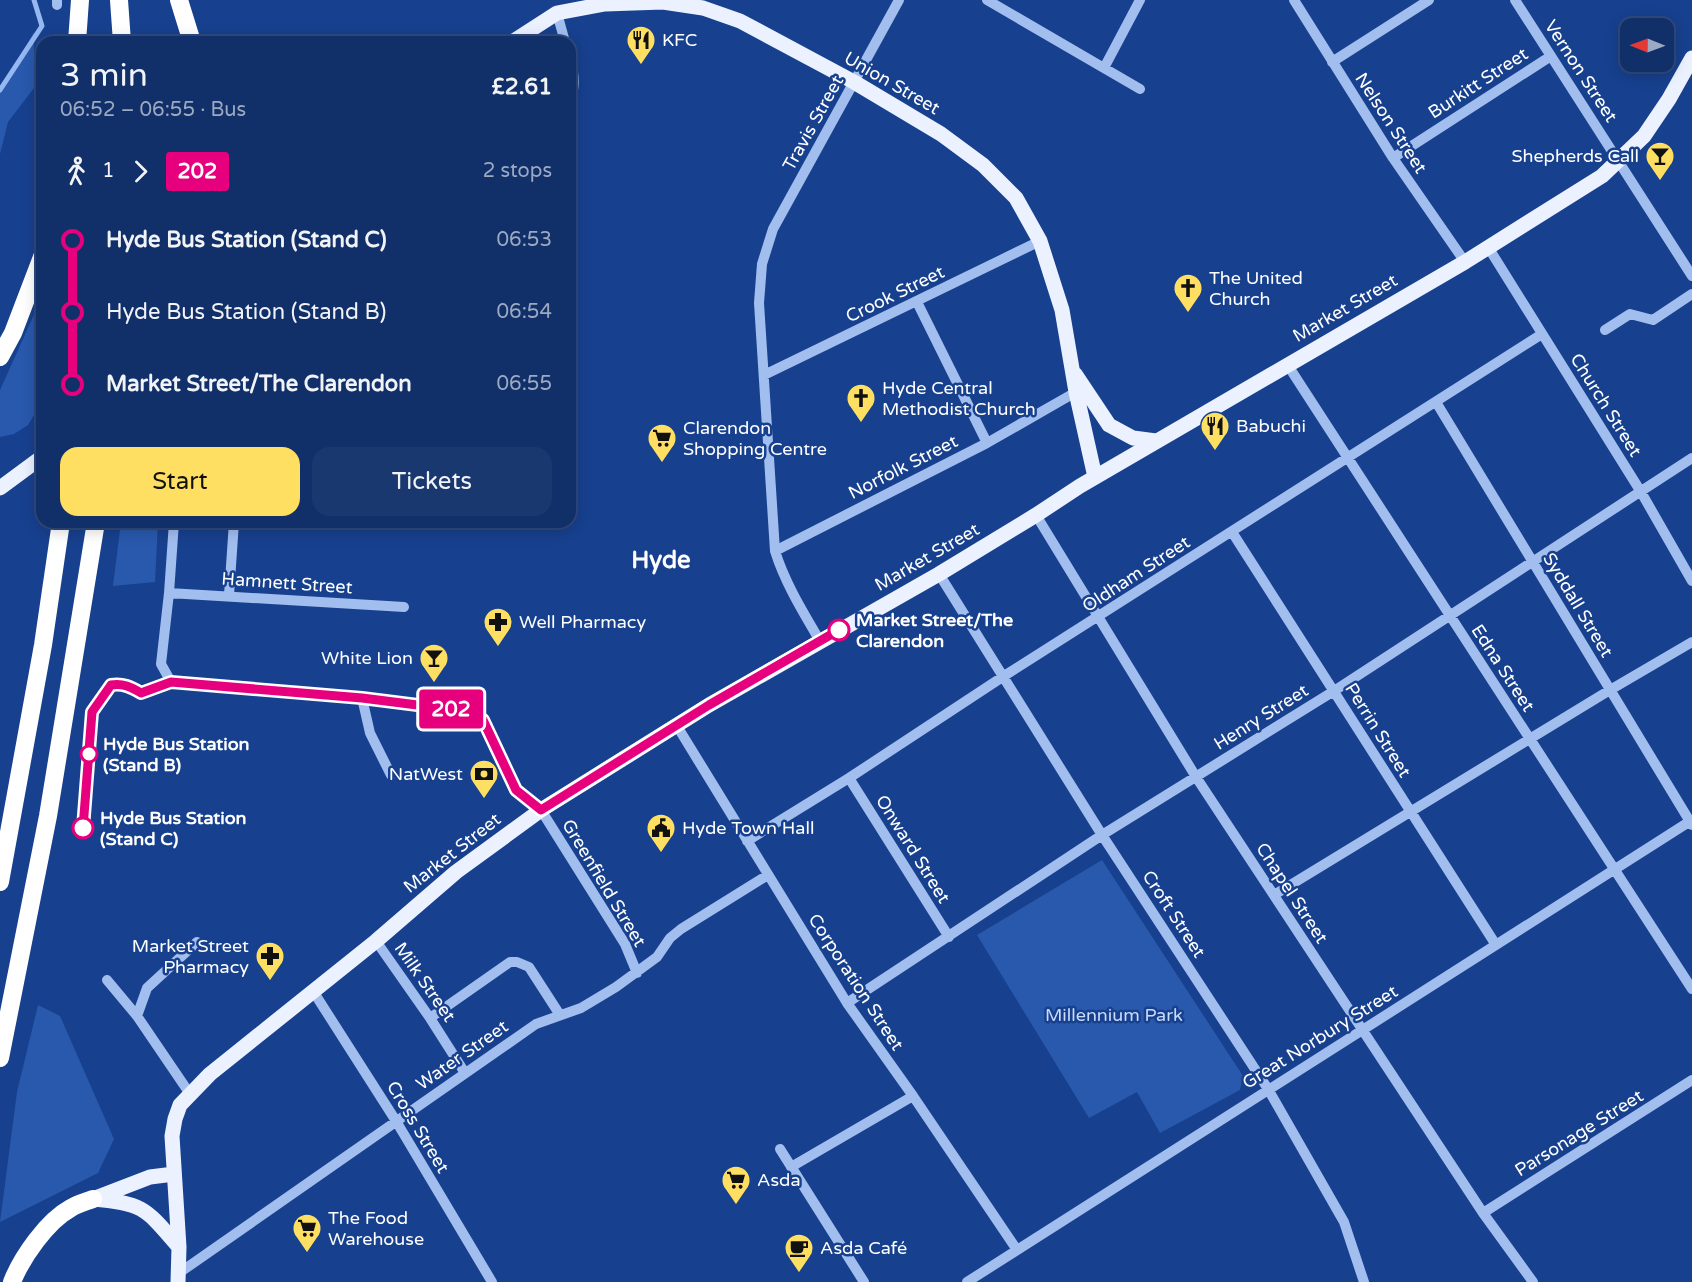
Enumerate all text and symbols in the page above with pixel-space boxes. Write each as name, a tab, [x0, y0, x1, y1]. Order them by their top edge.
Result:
street label: Vernon Street	[1540, 16, 1622, 126]
north arrow	[1620, 18, 1674, 72]
map controls	[1620, 18, 1674, 72]
restaurant icon: KFC	[625, 24, 657, 66]
place label: KFC	[662, 29, 697, 51]
street label: Burkitt Street	[1424, 43, 1532, 123]
street label: Union Street	[840, 47, 944, 119]
text: 3 min	[60, 56, 148, 95]
street label: Nelson Street	[1350, 69, 1432, 178]
street label: Travis Street	[778, 71, 848, 174]
text: £2.61	[492, 74, 552, 100]
text: 06:52 – 06:55 · Bus	[60, 98, 246, 122]
bar icon: Shepherds Call	[1644, 140, 1676, 182]
place label: Shepherds Call	[1512, 145, 1639, 167]
icon: walk	[60, 155, 93, 188]
icon: forward	[124, 155, 157, 188]
text: 1	[102, 159, 115, 183]
text: 202	[178, 159, 217, 184]
text: 2 stops	[483, 159, 552, 183]
text: Hyde Bus Station (Stand C)	[106, 227, 387, 253]
text: 06:53	[497, 228, 552, 252]
street label: Crook Street	[842, 261, 948, 327]
place label: The United Church	[1209, 267, 1303, 310]
street label: Market Street	[1289, 269, 1401, 347]
church icon: The United Church	[1172, 272, 1204, 314]
text: Hyde Bus Station (Stand B)	[106, 299, 386, 325]
text: 06:54	[497, 300, 552, 324]
street label: Church Street	[1565, 349, 1647, 461]
text: Market Street/The Clarendon	[106, 371, 412, 397]
text: 06:55	[497, 372, 552, 396]
place label: Hyde Central Methodist Church	[882, 377, 1036, 420]
church icon: Hyde Central Methodist Church	[845, 382, 877, 424]
restaurant icon: Babuchi	[1199, 410, 1231, 452]
place label: Babuchi	[1236, 415, 1306, 437]
place label: Clarendon Shopping Centre	[683, 417, 827, 460]
supermarket icon: Clarendon Shopping Centre	[646, 422, 678, 464]
street label: Norfolk Street	[845, 430, 961, 504]
button: Start	[60, 447, 300, 516]
button: Tickets	[312, 447, 552, 516]
street label: Market Street	[871, 518, 983, 596]
street label: Oldham Street	[1078, 531, 1194, 617]
district label: Hyde	[631, 546, 691, 575]
street label: Syddall Street	[1538, 549, 1618, 661]
street label: Hamnett Street	[221, 567, 353, 599]
pharmacy icon: Well Pharmacy	[482, 606, 514, 648]
place label: Market Street/The Clarendon	[856, 609, 1013, 652]
place label: Well Pharmacy	[519, 611, 646, 633]
marker: Market Street/The Clarendon	[828, 619, 850, 641]
street label: Edna Street	[1467, 620, 1539, 716]
bar icon: White Lion	[418, 642, 450, 684]
place label: White Lion	[321, 647, 413, 669]
street label: Henry Street	[1210, 679, 1312, 755]
street label: Perrin Street	[1340, 679, 1416, 781]
line badge: 202	[416, 690, 486, 728]
text: 202	[431, 697, 471, 722]
place label: Hyde Bus Station (Stand B)	[103, 733, 250, 776]
marker: Hyde Bus Station (Stand B)	[80, 745, 98, 763]
bank icon: NatWest	[468, 758, 500, 800]
place label: NatWest	[389, 763, 463, 785]
street label: Onward Street	[871, 791, 955, 907]
place label: Hyde Bus Station (Stand C)	[100, 807, 247, 850]
street label: Market Street	[399, 808, 505, 898]
public building icon: Hyde Town Hall	[645, 812, 677, 854]
street label: Greenfield Street	[557, 815, 651, 951]
marker: Hyde Bus Station (Stand C)	[72, 817, 94, 839]
place label: Hyde Town Hall	[682, 817, 814, 839]
street label: Chapel Street	[1251, 838, 1333, 948]
street label: Croft Street	[1138, 866, 1210, 962]
street label: Corporation Street	[804, 910, 908, 1055]
place label: Market Street Pharmacy	[132, 935, 249, 978]
street label: Milk Street	[390, 938, 460, 1026]
pharmacy icon: Market Street Pharmacy	[254, 940, 286, 982]
street label: Great Norbury Street	[1238, 980, 1402, 1094]
park label: Millennium Park	[1045, 1004, 1183, 1026]
street label: Water Street	[412, 1015, 512, 1095]
street label: Cross Street	[382, 1077, 454, 1177]
street label: Parsonage Street	[1511, 1085, 1647, 1181]
supermarket icon: Asda	[720, 1164, 752, 1206]
place label: Asda	[757, 1169, 801, 1191]
place label: The Food Warehouse	[328, 1207, 424, 1250]
supermarket icon: The Food Warehouse	[291, 1212, 323, 1254]
cafe icon: Asda Café	[783, 1232, 815, 1274]
place label: Asda Café	[820, 1237, 907, 1259]

